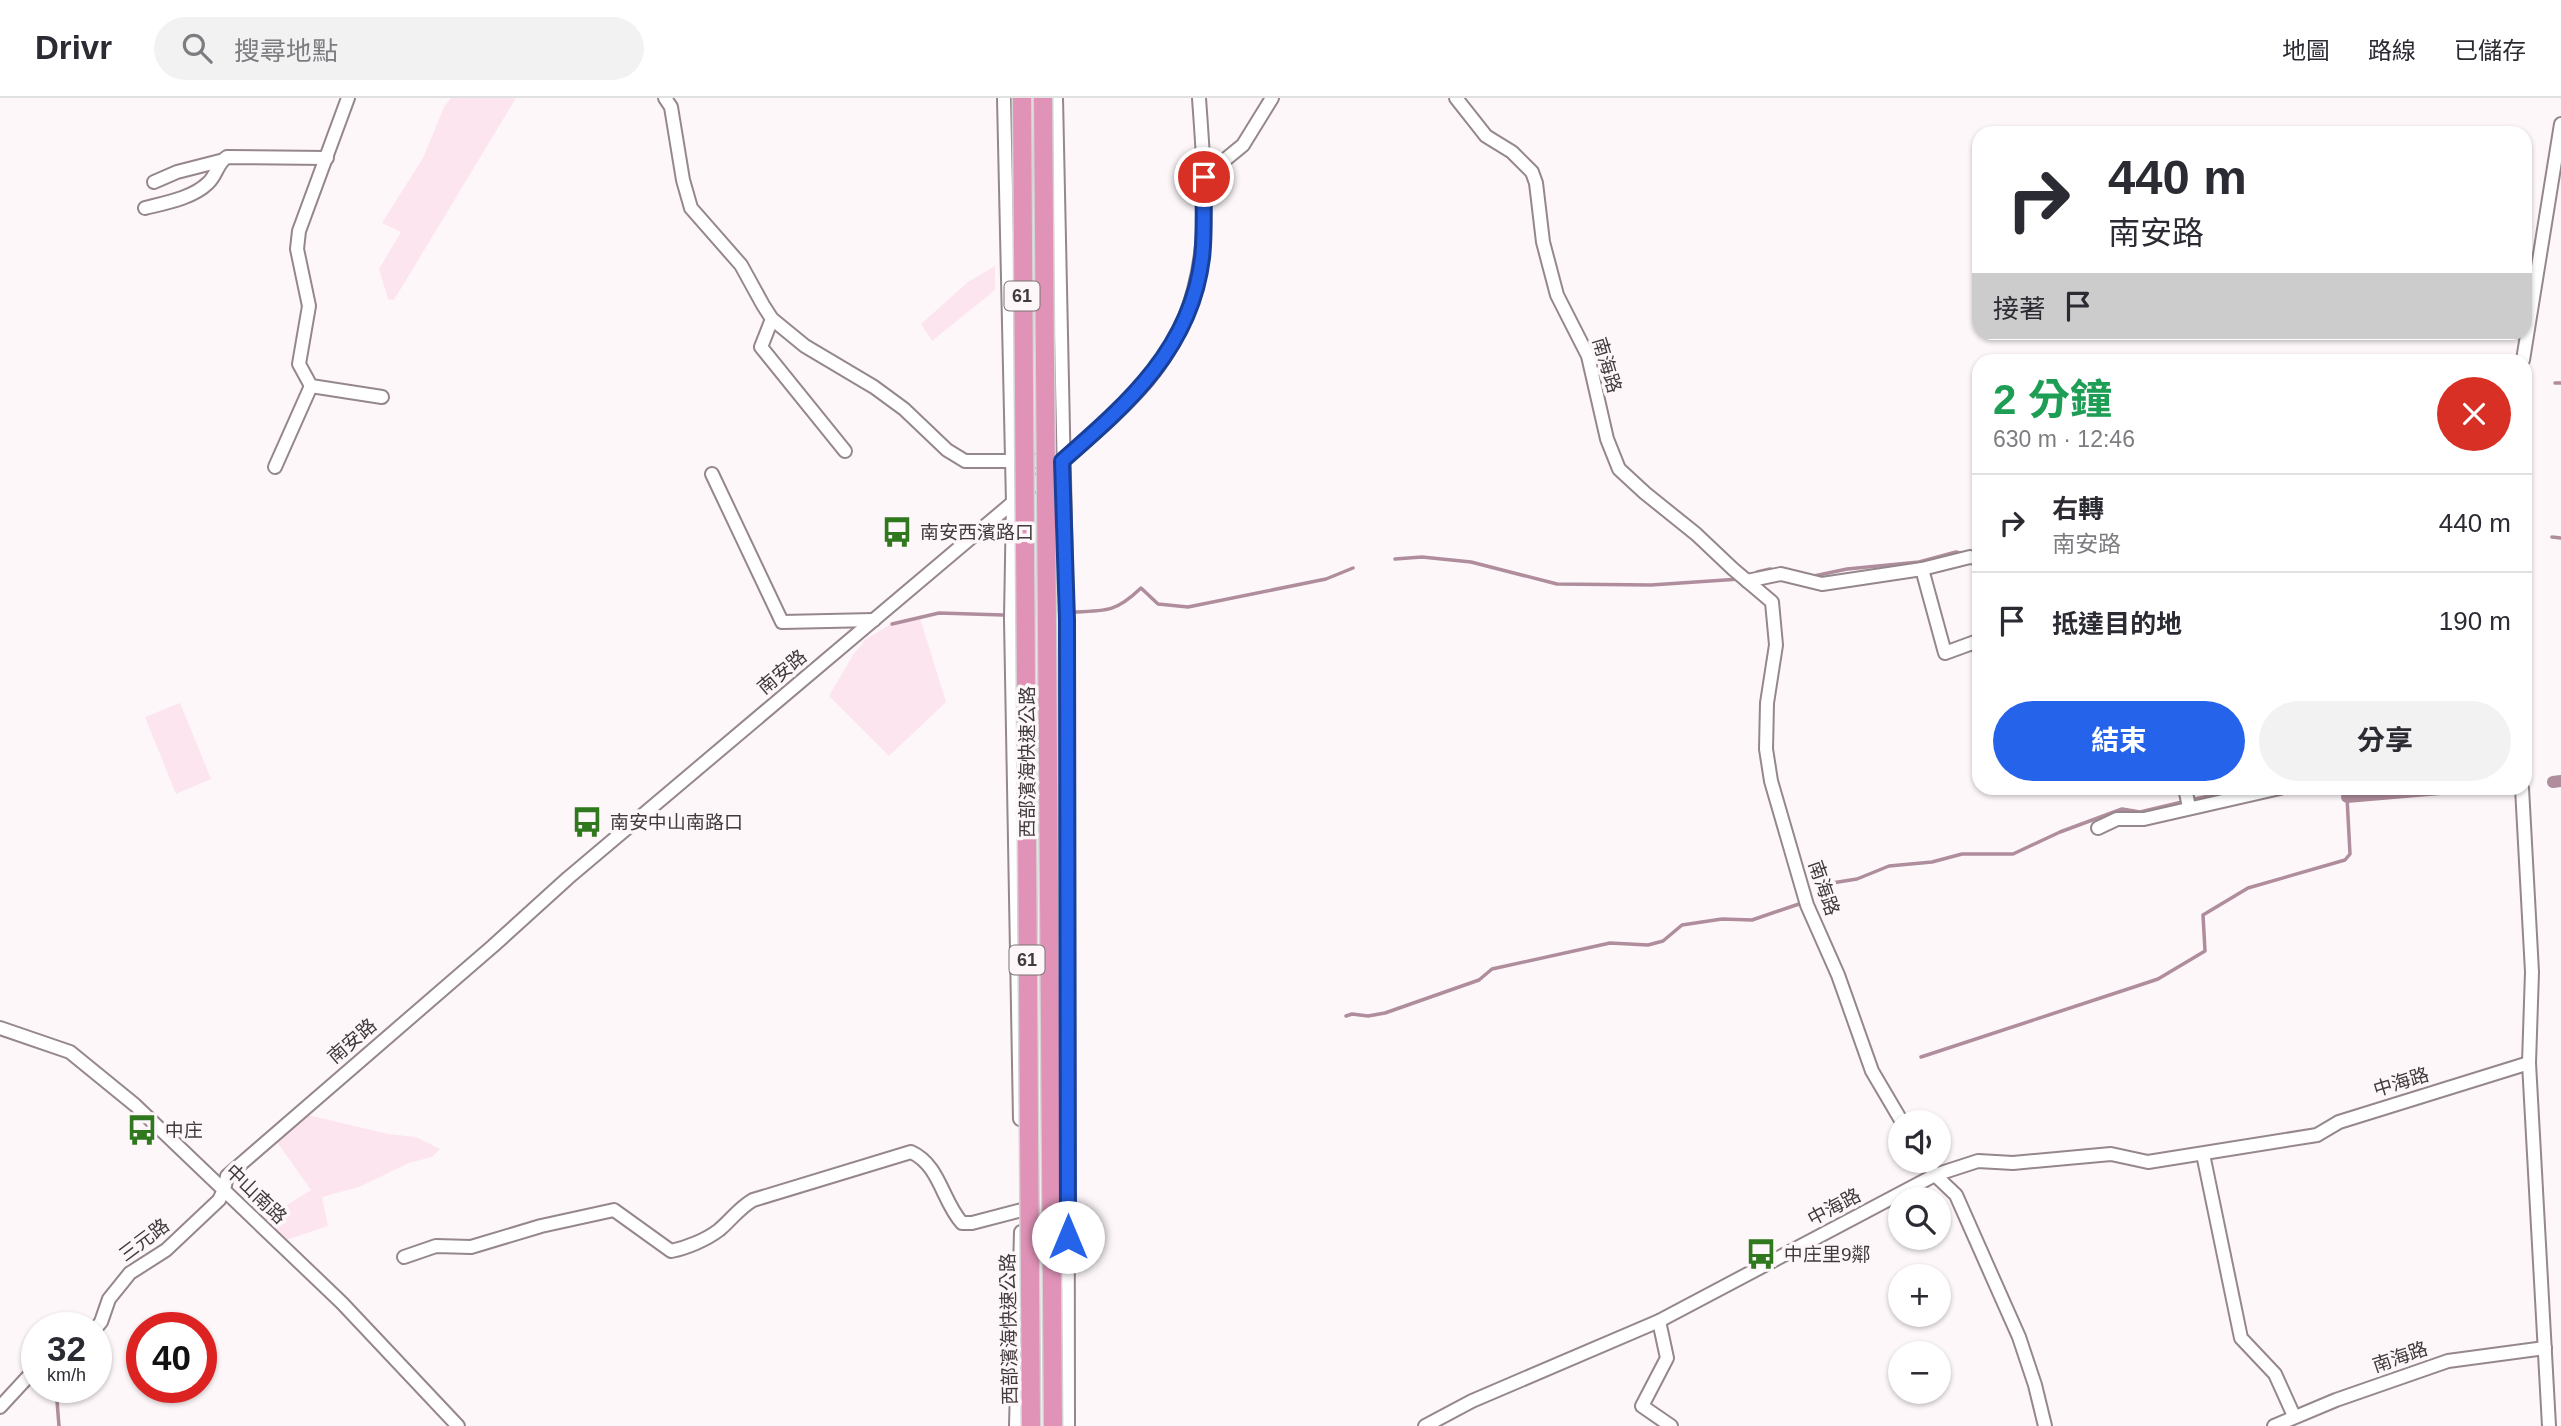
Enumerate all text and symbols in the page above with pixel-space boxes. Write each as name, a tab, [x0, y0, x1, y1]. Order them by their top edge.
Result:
search box	[154, 17, 644, 80]
text: Drivr	[35, 29, 112, 66]
icon: search	[178, 29, 216, 67]
text: 搜尋地點	[234, 36, 338, 66]
text: 地圖	[2282, 37, 2330, 64]
text: 路線	[2368, 37, 2416, 64]
text: 已儲存	[2454, 37, 2526, 64]
pin	[1174, 147, 1234, 207]
text: 440 m	[2108, 150, 2247, 204]
icon: right	[1993, 154, 2084, 245]
icon: arrive	[1185, 158, 1223, 196]
text: 南安路	[2108, 215, 2204, 251]
road number: 61	[1004, 281, 1040, 310]
icon: arrive	[2059, 287, 2097, 325]
text: 接著	[1993, 294, 2045, 324]
street label: 南海路	[1589, 335, 1625, 395]
text: 2 分鐘	[1993, 376, 2112, 423]
button: close	[2437, 377, 2511, 451]
text: 630 m · 12:46	[1993, 426, 2135, 452]
text: 右轉	[2052, 494, 2104, 524]
icon: right	[1993, 504, 2031, 542]
text: 440 m	[2439, 508, 2511, 538]
bus stop icon: 南安西濱路口	[880, 515, 914, 549]
place label: 南安西濱路口	[920, 522, 1034, 543]
text: 南安路	[2052, 531, 2121, 557]
icon: arrive	[1993, 602, 2031, 640]
text: 190 m	[2439, 606, 2511, 636]
text: 抵達目的地	[2052, 609, 2182, 639]
street label: 南安路	[753, 646, 811, 698]
street label: 西部濱海快速公路	[1017, 686, 1038, 838]
button: 結束	[1993, 701, 2245, 781]
button: 分享	[2259, 701, 2511, 781]
bus stop icon: 南安中山南路口	[570, 805, 604, 839]
place label: 南安中山南路口	[610, 812, 743, 833]
street label: 南海路	[1805, 858, 1843, 918]
road number: 61	[1010, 946, 1044, 974]
street label: 南安路	[324, 1014, 380, 1068]
street label: 中海路	[2371, 1064, 2431, 1100]
map controls	[1888, 1110, 1951, 1404]
button: sound	[1888, 1110, 1951, 1173]
bus stop icon: 中庄	[125, 1113, 159, 1147]
place label: 中庄	[165, 1120, 203, 1141]
street label: 中山南路	[221, 1160, 291, 1228]
street label: 中海路	[1804, 1184, 1864, 1230]
button: search	[1888, 1187, 1951, 1250]
position arrow	[1031, 1200, 1105, 1274]
street label: 三元路	[115, 1214, 173, 1266]
bus stop icon: 中庄里9鄰	[1744, 1237, 1778, 1271]
place label: 中庄里9鄰	[1784, 1244, 1871, 1265]
street label: 西部濱海快速公路	[997, 1253, 1021, 1405]
button: +	[1888, 1264, 1951, 1327]
speed limit sign: 40	[126, 1312, 217, 1403]
text: 32	[47, 1329, 86, 1368]
street label: 南海路	[2370, 1338, 2430, 1376]
button: −	[1888, 1341, 1951, 1404]
text: km/h	[47, 1365, 86, 1385]

